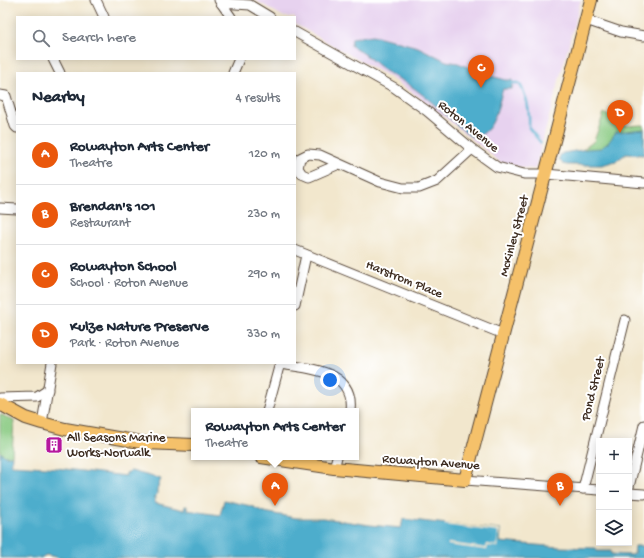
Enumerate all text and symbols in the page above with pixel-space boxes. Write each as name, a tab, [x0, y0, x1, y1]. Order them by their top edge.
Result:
search box	[16, 16, 296, 60]
icon: search	[30, 27, 52, 49]
text: Search here	[62, 29, 136, 47]
pin: C	[468, 55, 494, 88]
text: Nearby	[32, 88, 85, 108]
text: 4 results	[236, 91, 280, 106]
street label: Roton Avenue	[435, 98, 502, 156]
pin: D	[607, 100, 633, 133]
text: Rowayton Arts Center	[70, 138, 209, 156]
text: A	[41, 147, 49, 162]
text: 120 m	[249, 147, 280, 162]
text: Theatre	[70, 156, 113, 171]
street label: McKinley Street	[497, 192, 533, 278]
text: Brendan's 101	[70, 198, 156, 216]
text: B	[42, 207, 48, 222]
text: 230 m	[247, 207, 280, 222]
text: Restaurant	[70, 216, 130, 231]
text: Rowayton School	[70, 258, 177, 276]
street label: Harstrom Place	[363, 258, 445, 302]
text: C	[41, 267, 49, 282]
text: 290 m	[247, 267, 280, 282]
text: School · Roton Avenue	[70, 276, 188, 291]
text: Kulze Nature Preserve	[70, 318, 209, 336]
text: D	[41, 327, 49, 342]
text: 330 m	[247, 327, 280, 342]
text: Park · Roton Avenue	[70, 336, 179, 351]
street label: Pond Street	[579, 354, 610, 424]
your location	[320, 370, 340, 390]
popup	[191, 408, 359, 460]
text: Rowayton Arts Center	[205, 418, 345, 436]
place label: All Seasons Marine Works-Norwalk	[67, 431, 166, 461]
building icon: All Seasons Marine Works-Norwalk	[44, 435, 64, 455]
text: Theatre	[205, 436, 248, 451]
map controls	[596, 438, 632, 546]
button: +	[596, 438, 632, 474]
street label: Rowayton Avenue	[382, 452, 481, 474]
pin: A	[262, 473, 288, 506]
pin: B	[547, 473, 573, 506]
button: −	[596, 474, 632, 510]
button: layers	[596, 510, 632, 546]

